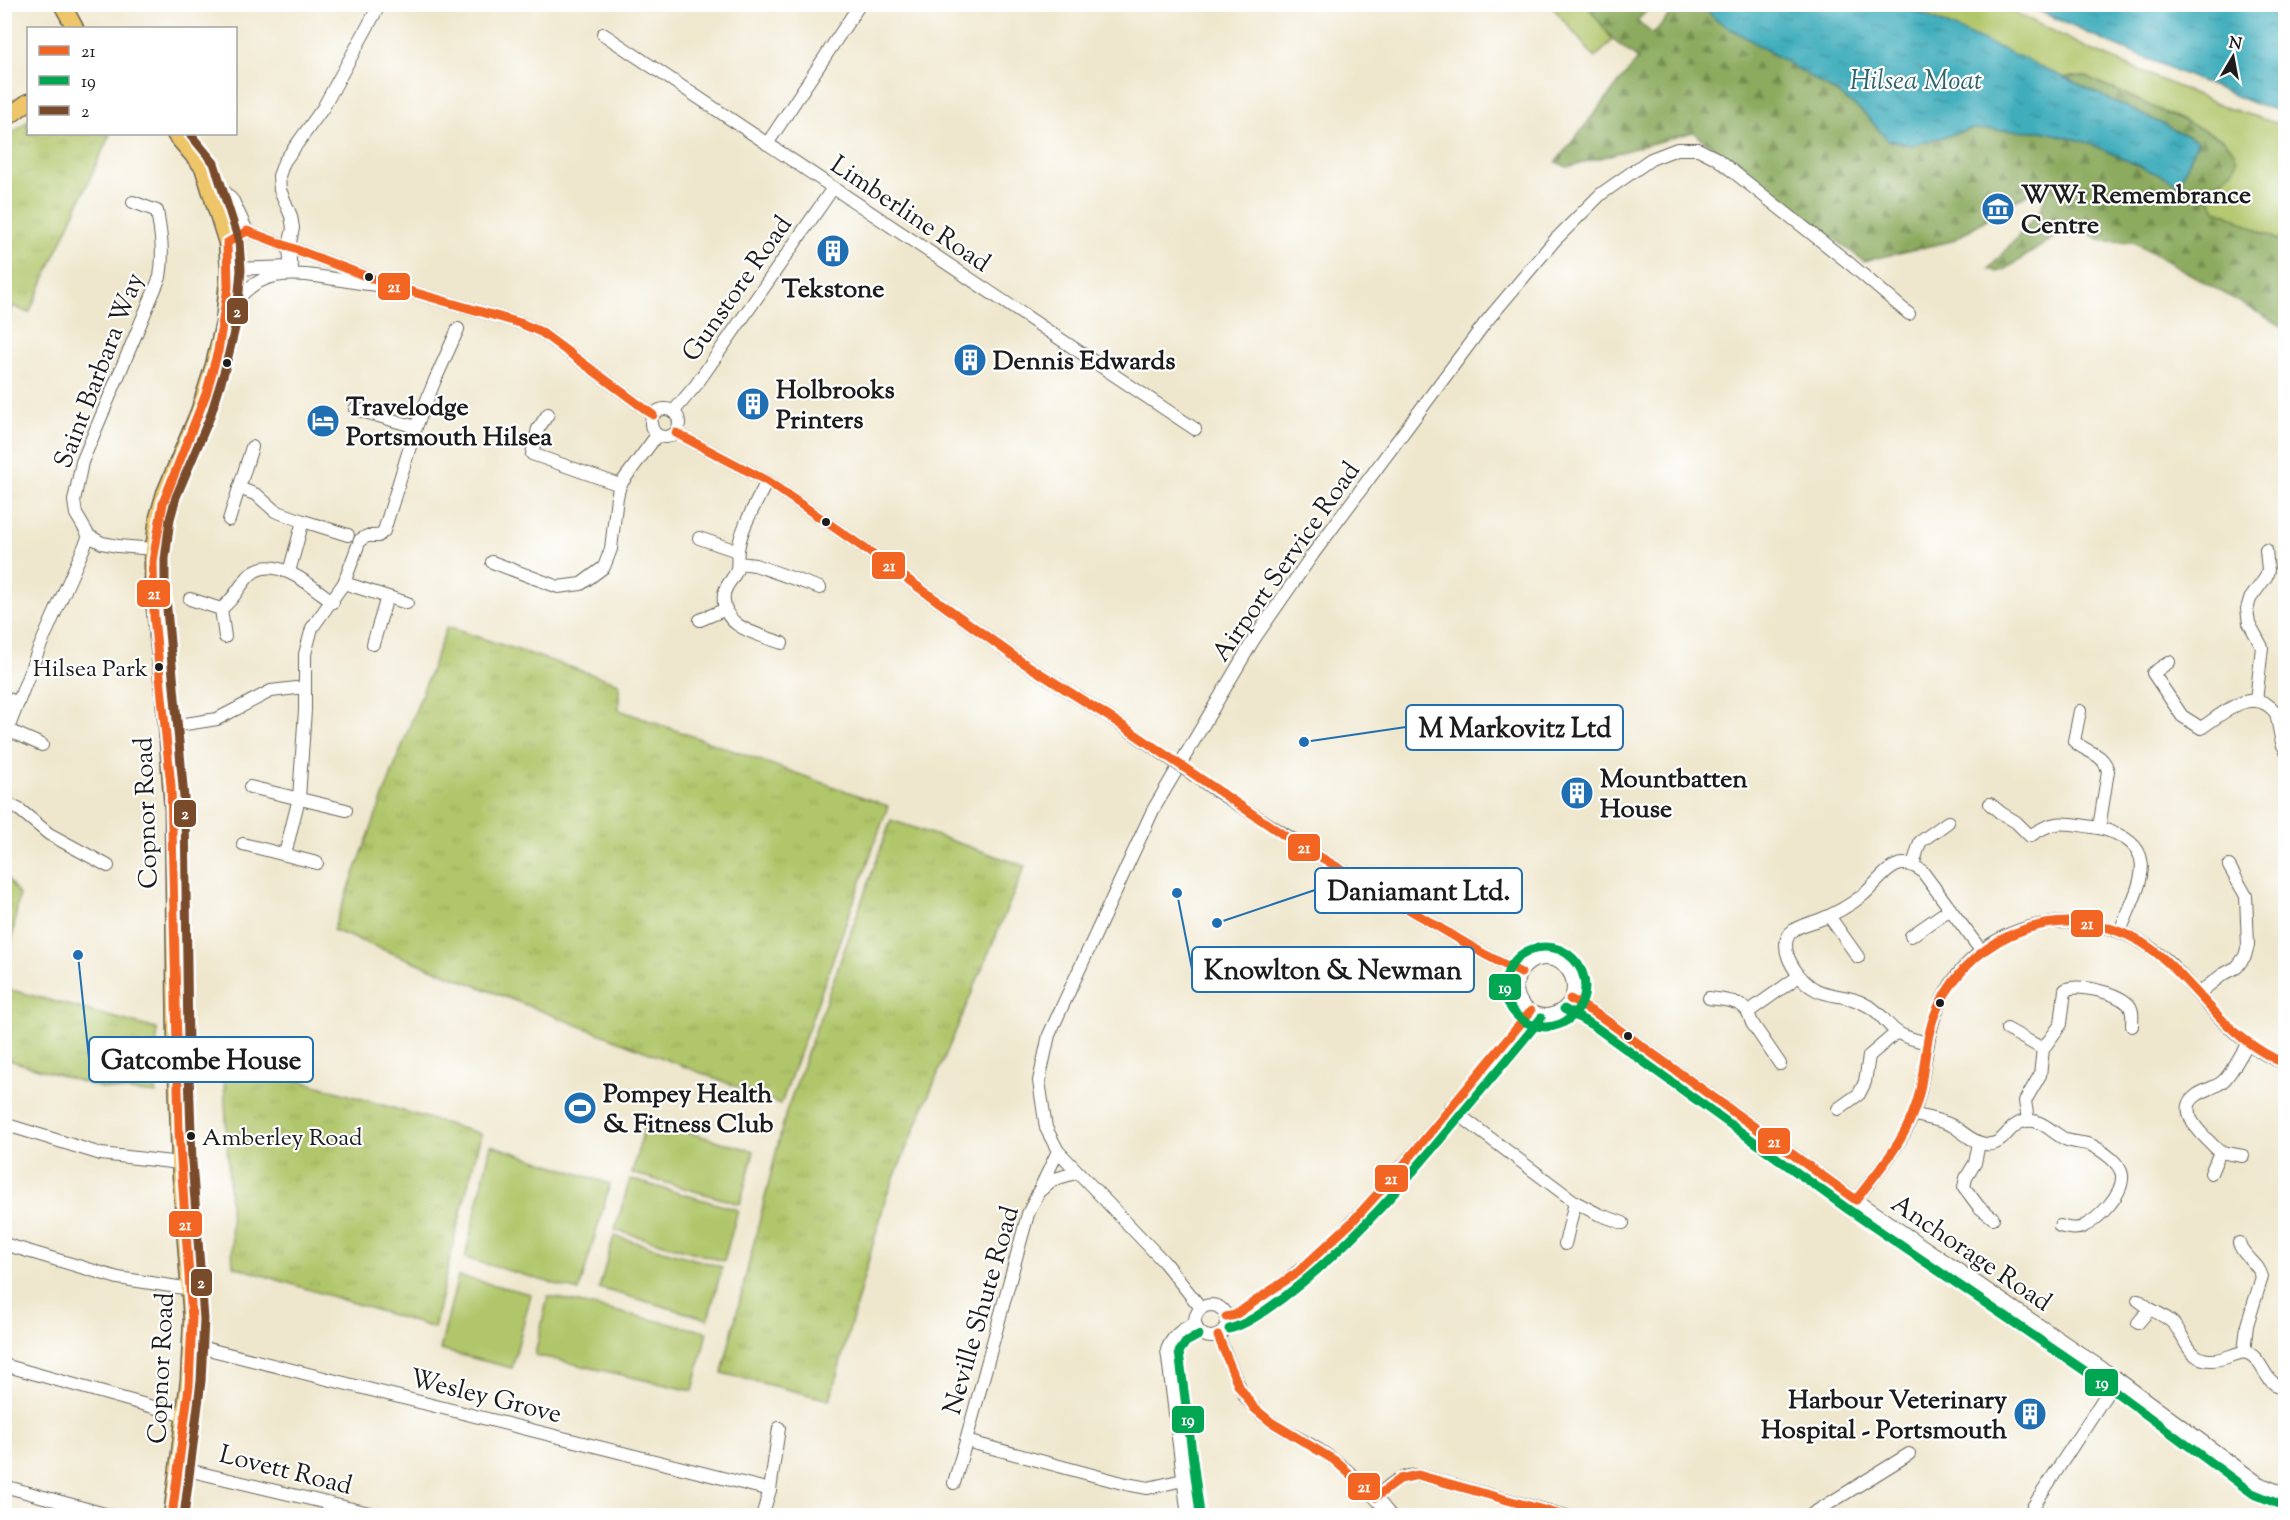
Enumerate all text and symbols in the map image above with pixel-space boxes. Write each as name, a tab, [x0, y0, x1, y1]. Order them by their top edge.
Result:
legend	[27, 27, 237, 135]
north arrow	[2203, 27, 2263, 87]
text: N	[2227, 32, 2244, 57]
text: 21	[81, 40, 96, 66]
water label: Hilsea Moat	[1850, 63, 1982, 102]
text: 19	[81, 70, 96, 96]
text: 2	[81, 100, 90, 126]
street label: Limberline Road	[822, 148, 997, 283]
place label: WW1 Remembrance Centre	[2021, 178, 2251, 245]
museum icon: WW1 Remembrance Centre	[1980, 191, 2016, 227]
street label: Gunstore Road	[674, 209, 802, 370]
building icon: Tekstone	[815, 233, 851, 269]
street label: Saint Barbara Way	[46, 268, 155, 474]
unlabelled marker	[363, 271, 375, 283]
line badge: 21	[377, 272, 411, 301]
place label: Tekstone	[782, 272, 884, 309]
text: 21	[388, 277, 401, 300]
line badge: 2	[226, 297, 249, 325]
text: 2	[233, 302, 241, 325]
building icon: Dennis Edwards	[952, 342, 988, 378]
place label: Dennis Edwards	[993, 344, 1175, 381]
unlabelled marker	[221, 357, 233, 369]
place label: Holbrooks Printers	[776, 373, 895, 440]
building icon: Holbrooks Printers	[735, 386, 771, 422]
place label: Travelodge Portsmouth Hilsea	[346, 390, 552, 457]
hotel icon: Travelodge Portsmouth Hilsea	[305, 403, 341, 439]
street label: Airport Service Road	[1204, 454, 1370, 670]
unlabelled marker	[820, 516, 832, 528]
line badge: 21	[871, 551, 906, 580]
text: 21	[883, 556, 896, 579]
line badge: 21	[136, 579, 171, 608]
text: 21	[148, 584, 161, 607]
place label: Hilsea Park	[33, 653, 148, 687]
marker: Hilsea Park	[153, 661, 165, 673]
callout: M Markovitz Ltd	[1406, 705, 1623, 750]
text: M Markovitz Ltd	[1418, 711, 1612, 750]
street label: Copnor Road	[126, 736, 169, 889]
place label: Mountbatten House	[1600, 762, 1748, 829]
building icon: Mountbatten House	[1559, 775, 1595, 811]
line badge: 2	[173, 799, 197, 828]
text: 2	[181, 804, 189, 827]
line badge: 21	[1287, 833, 1321, 862]
text: 21	[1298, 838, 1311, 861]
callout: Daniamant Ltd.	[1315, 868, 1522, 913]
text: Daniamant Ltd.	[1328, 874, 1510, 913]
line badge: 21	[2070, 909, 2104, 938]
text: 21	[2081, 914, 2094, 937]
callout: Knowlton & Newman	[1192, 947, 1474, 992]
text: Knowlton & Newman	[1204, 953, 1462, 992]
line badge: 19	[1488, 973, 1522, 1001]
text: 19	[1498, 978, 1512, 1001]
unlabelled marker	[1934, 997, 1946, 1009]
unlabelled marker	[1622, 1030, 1634, 1042]
callout: Gatcombe House	[89, 1037, 313, 1082]
text: Gatcombe House	[101, 1043, 301, 1082]
place label: Pompey Health & Fitness Club	[603, 1077, 773, 1144]
sports icon: Pompey Health & Fitness Club	[562, 1090, 598, 1126]
place label: Amberley Road	[202, 1122, 363, 1156]
line badge: 21	[1757, 1127, 1791, 1155]
marker: Amberley Road	[185, 1130, 197, 1142]
text: 21	[1768, 1132, 1781, 1155]
line badge: 21	[1374, 1164, 1409, 1193]
text: 21	[1385, 1169, 1398, 1192]
street label: Anchorage Road	[1883, 1186, 2059, 1322]
street label: Neville Shute Road	[935, 1202, 1030, 1419]
line badge: 21	[168, 1210, 203, 1238]
text: 21	[179, 1215, 192, 1238]
line badge: 2	[190, 1268, 213, 1297]
text: 2	[197, 1273, 205, 1296]
street label: Copnor Road	[140, 1291, 185, 1445]
street label: Wesley Grove	[406, 1361, 565, 1434]
line badge: 19	[2084, 1368, 2119, 1397]
text: 19	[2095, 1373, 2109, 1396]
place label: Harbour Veterinary Hospital - Portsmouth	[1761, 1383, 2008, 1450]
building icon: Harbour Veterinary Hospital - Portsmouth	[2012, 1396, 2048, 1432]
line badge: 19	[1171, 1405, 1205, 1434]
text: 19	[1181, 1410, 1195, 1433]
street label: Lovett Road	[215, 1437, 356, 1506]
line badge: 21	[1347, 1472, 1381, 1501]
text: 21	[1358, 1477, 1371, 1500]

